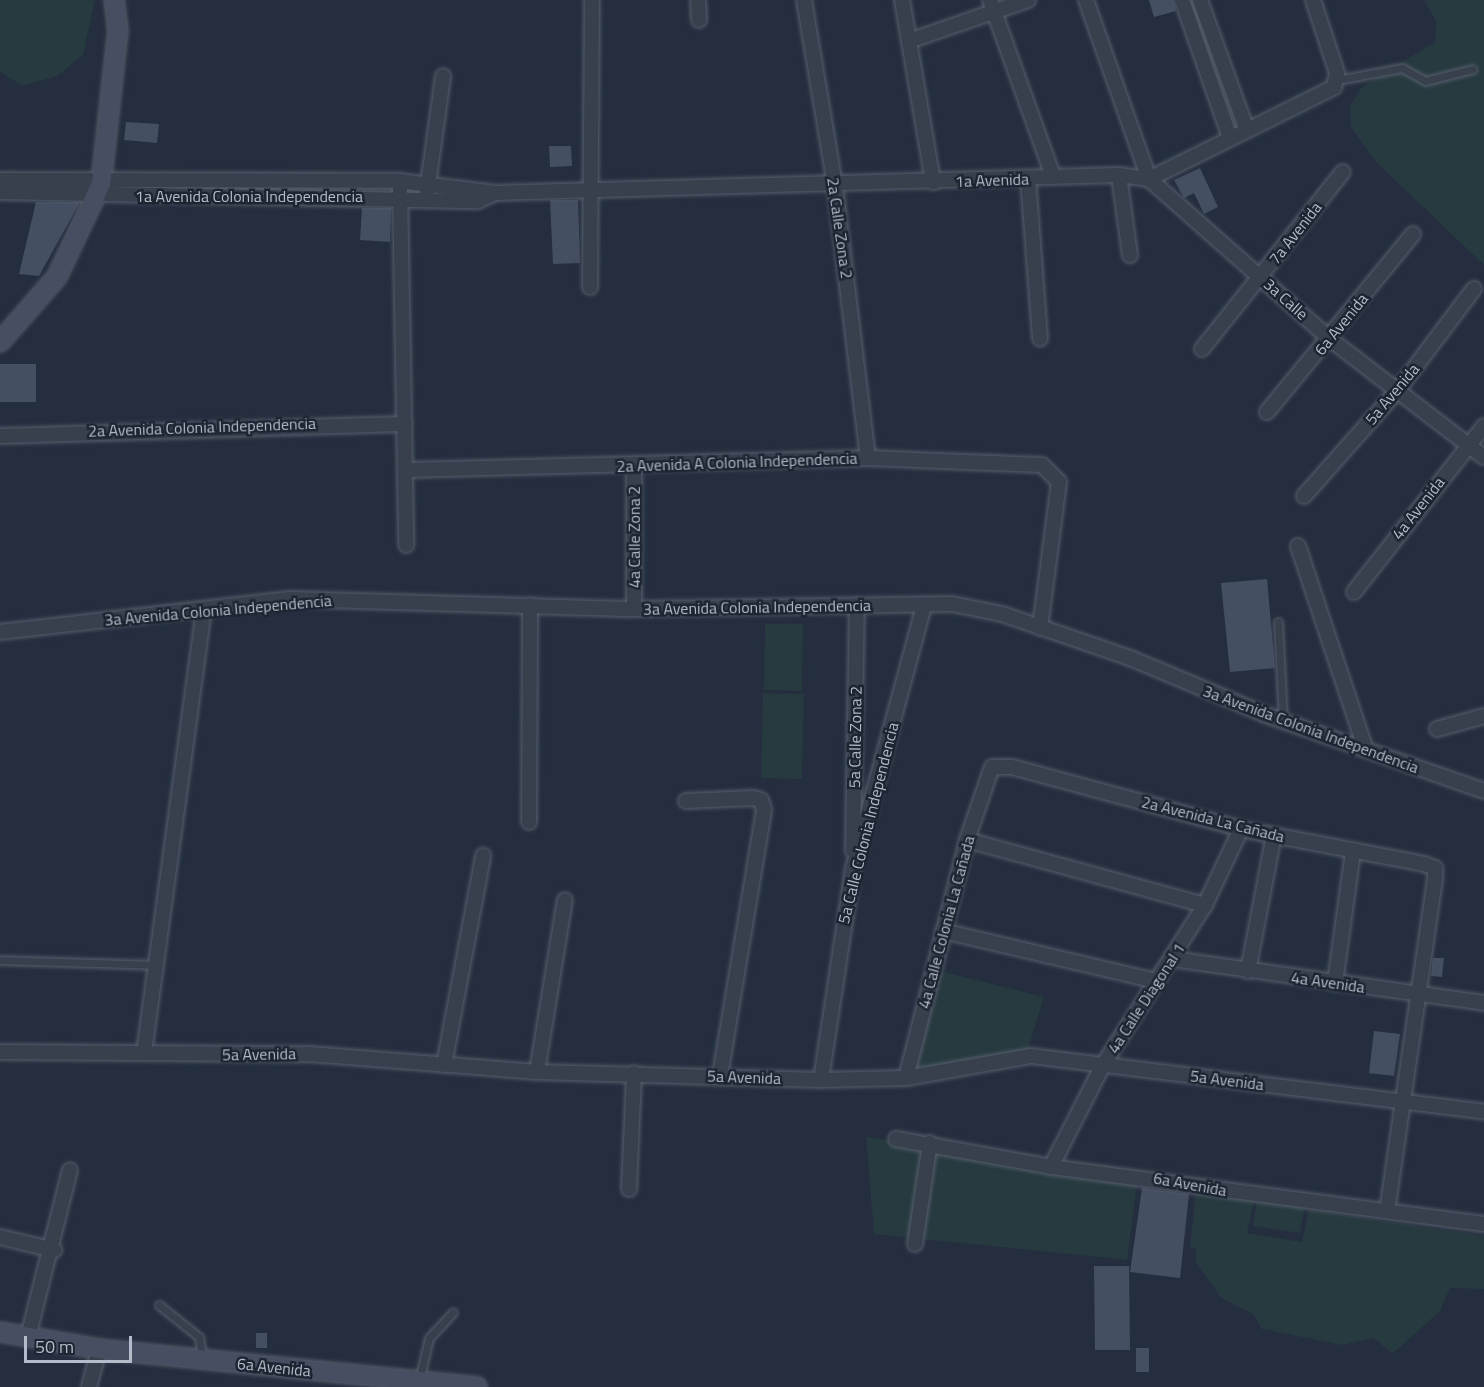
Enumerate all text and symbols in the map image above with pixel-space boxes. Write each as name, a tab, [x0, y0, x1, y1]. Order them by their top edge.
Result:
street label: 1a Avenida	[955, 169, 1029, 191]
street label: 2a Calle Zona 2	[823, 176, 857, 280]
street label: 1a Avenida Colonia Independencia	[135, 186, 363, 206]
street label: 7a Avenida	[1265, 198, 1325, 268]
street label: 3a Calle	[1260, 274, 1312, 324]
street label: 6a Avenida	[1310, 289, 1372, 359]
street label: 5a Avenida	[1361, 360, 1423, 428]
street label: 2a Avenida Colonia Independencia	[88, 413, 316, 441]
street label: 2a Avenida A Colonia Independencia	[616, 448, 858, 476]
street label: 4a Avenida	[1388, 473, 1448, 543]
street label: 4a Calle Zona 2	[624, 486, 644, 588]
street label: 3a Avenida Colonia Independencia	[104, 590, 332, 630]
street label: 3a Avenida Colonia Independencia	[643, 595, 871, 619]
street label: 3a Avenida Colonia Independencia	[1201, 681, 1421, 777]
street label: 5a Calle Zona 2	[845, 686, 865, 788]
street label: 5a Calle Colonia Independencia	[834, 720, 902, 926]
street label: 2a Avenida La Cañada	[1140, 792, 1286, 846]
street label: 4a Calle Colonia La Cañada	[914, 834, 978, 1010]
street label: 4a Calle Diagonal 1	[1103, 939, 1189, 1057]
street label: 4a Avenida	[1290, 967, 1366, 997]
street label: 5a Avenida	[222, 1044, 296, 1064]
street label: 5a Avenida	[707, 1066, 781, 1088]
street label: 5a Avenida	[1189, 1066, 1265, 1094]
street label: 6a Avenida	[1152, 1168, 1228, 1200]
scale bar	[27, 1324, 135, 1362]
text: 50 m	[35, 1333, 74, 1360]
street label: 6a Avenida	[236, 1354, 312, 1380]

